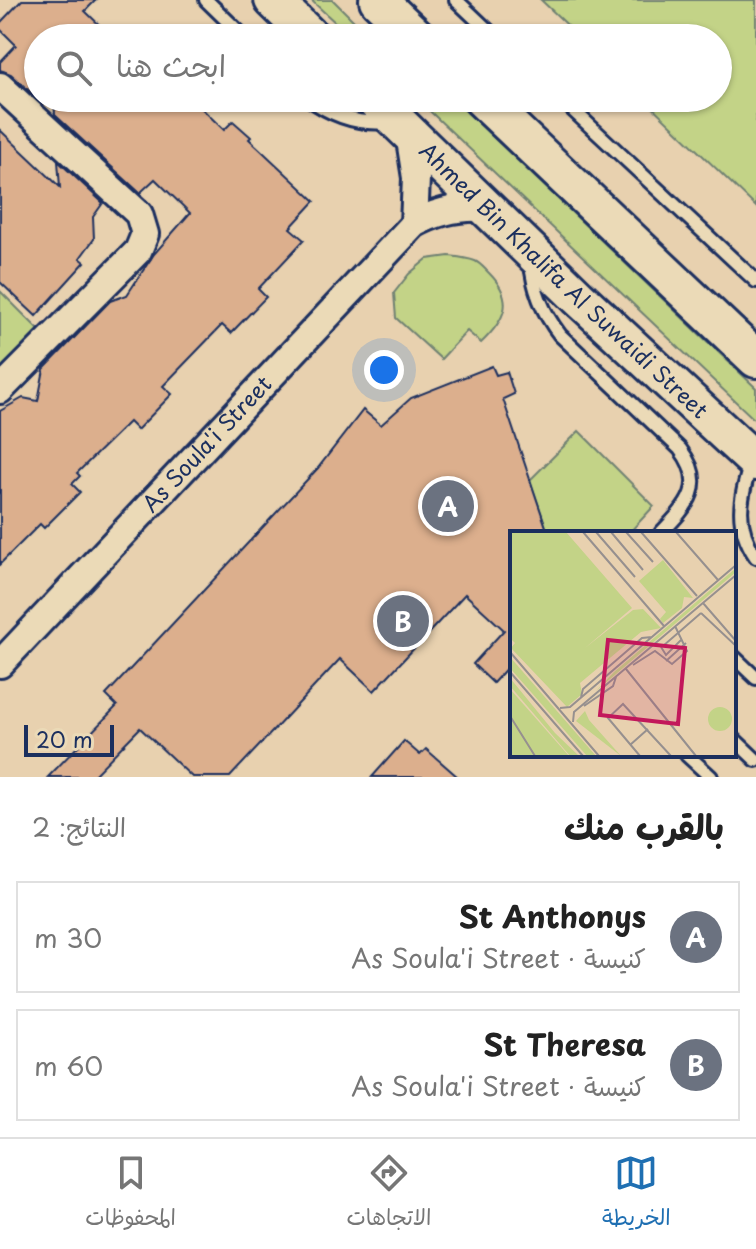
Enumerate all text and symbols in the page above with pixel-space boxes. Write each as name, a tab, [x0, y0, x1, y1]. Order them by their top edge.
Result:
search box	[24, 24, 732, 112]
text: ابحث هنا	[116, 42, 226, 87]
icon: search	[52, 46, 96, 90]
street label: Ahmed Bin Khalifa Al Suwaidi Street	[413, 134, 717, 425]
your location	[364, 350, 404, 390]
street label: As Soula'i Street	[133, 367, 278, 519]
pin: A	[422, 476, 474, 536]
inset map	[510, 531, 736, 757]
pin: B	[377, 591, 429, 651]
scale bar	[24, 721, 114, 757]
text: 20 m	[36, 722, 93, 755]
text: بالقرب منك	[564, 800, 724, 852]
text: النتائج: 2	[32, 807, 126, 846]
text: St Anthonys	[459, 893, 646, 938]
text: 30 m	[34, 918, 102, 957]
text: A	[686, 918, 706, 957]
text: كنيسة · As Soula'i Street	[351, 938, 646, 977]
text: St Theresa	[483, 1021, 646, 1066]
text: 60 m	[34, 1046, 103, 1085]
text: B	[687, 1046, 705, 1085]
text: كنيسة · As Soula'i Street	[351, 1066, 646, 1105]
tab: المحفوظات	[85, 1151, 176, 1237]
tab: الاتجاهات	[347, 1151, 431, 1237]
tab: الخريطة	[602, 1151, 671, 1237]

